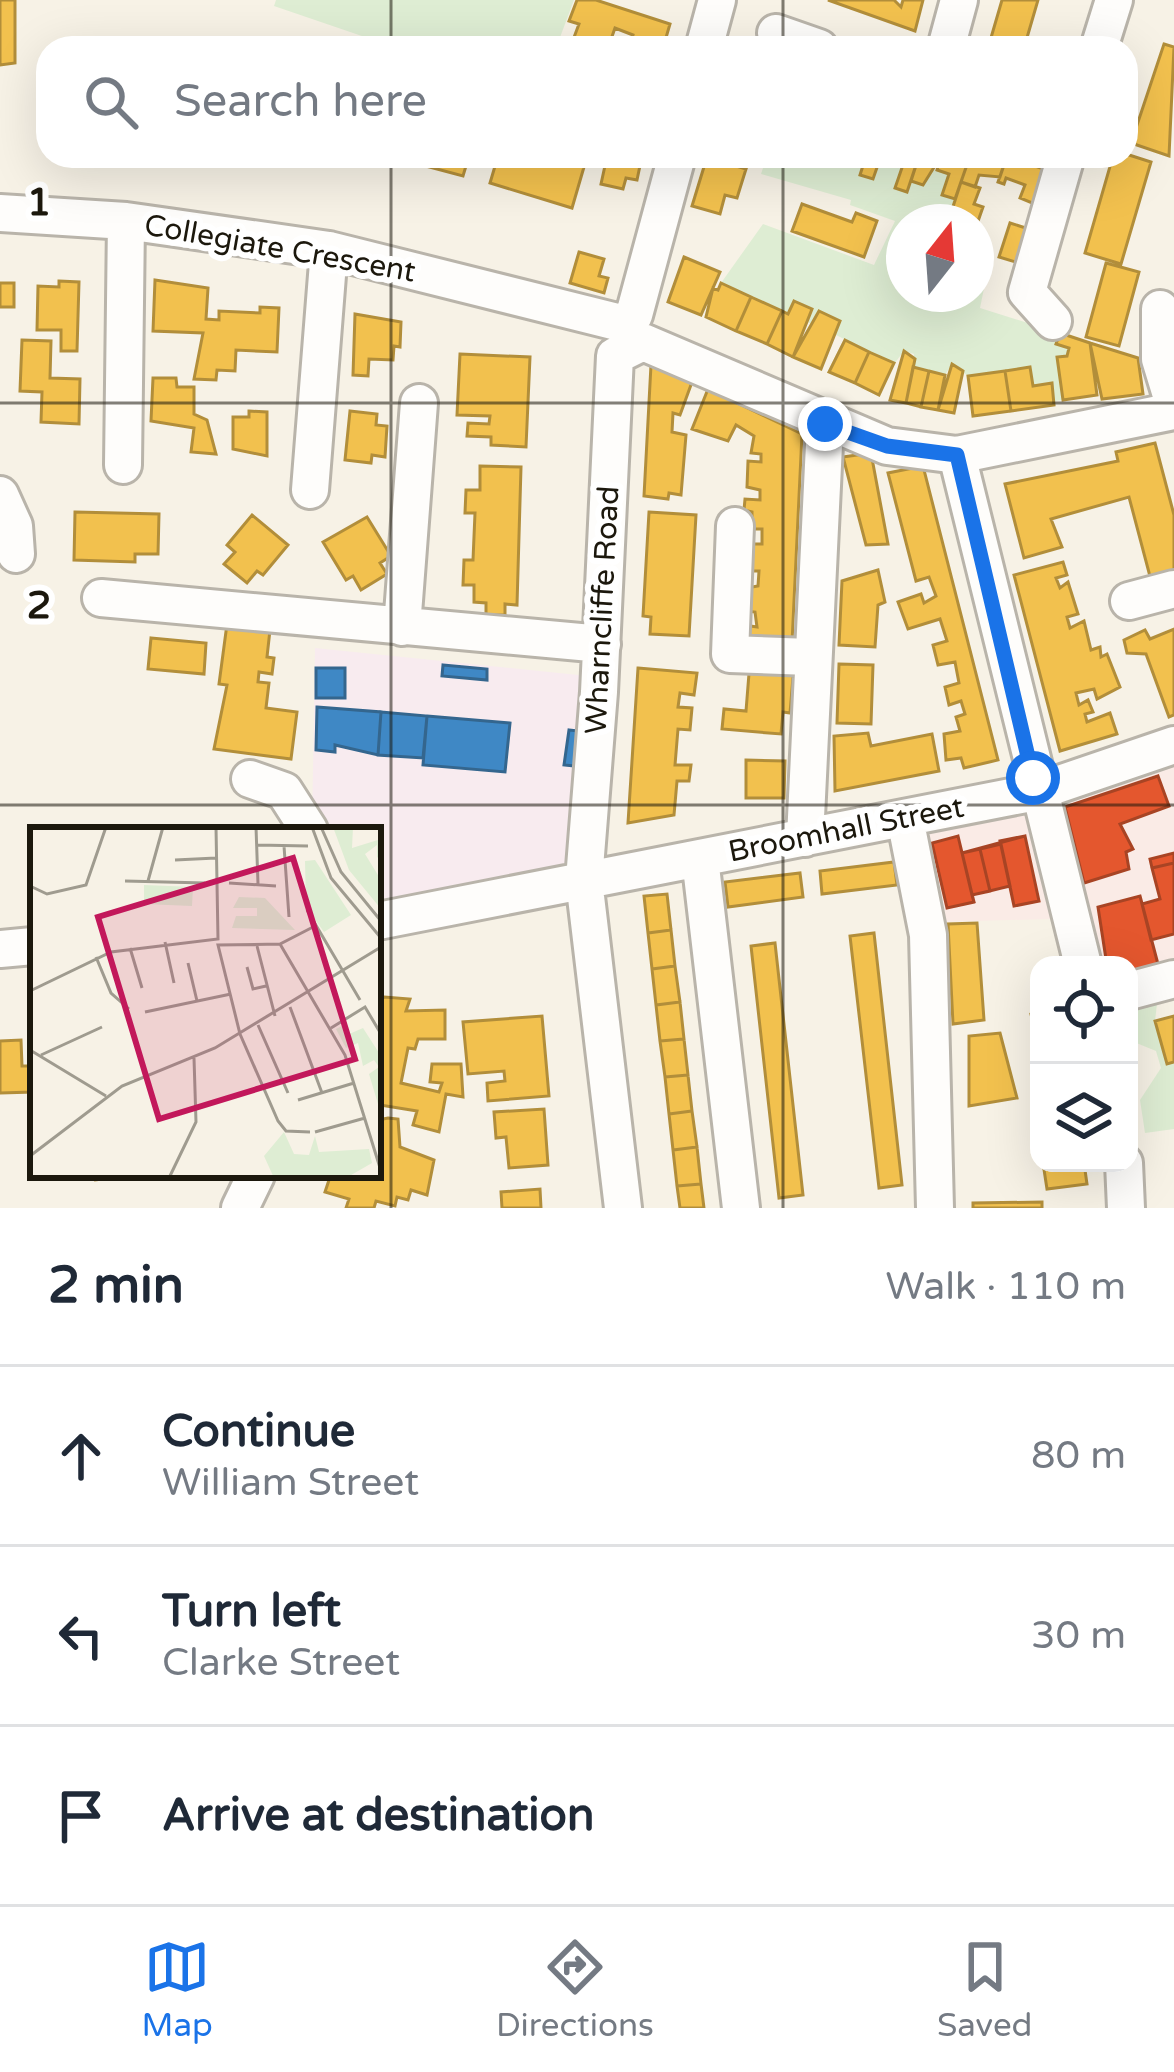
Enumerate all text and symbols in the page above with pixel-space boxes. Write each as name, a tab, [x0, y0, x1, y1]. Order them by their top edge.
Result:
search box	[36, 36, 1138, 168]
icon: search	[78, 69, 144, 135]
text: Search here	[174, 75, 427, 129]
text: 1	[27, 179, 51, 226]
north arrow	[886, 204, 994, 312]
street label: Collegiate Crescent	[141, 206, 418, 291]
route end	[798, 397, 852, 451]
street label: Wharncliffe Road	[578, 485, 627, 735]
text: 2	[27, 582, 51, 629]
route start	[1006, 751, 1060, 805]
street label: Broomhall Street	[725, 789, 967, 870]
inset map	[30, 827, 381, 1178]
map controls	[1030, 956, 1138, 1172]
button: locate	[1030, 956, 1138, 1064]
button: layers	[1030, 1064, 1138, 1172]
text: 2 min	[48, 1255, 184, 1317]
text: Walk · 110 m	[885, 1263, 1126, 1310]
text: Continue	[162, 1405, 355, 1459]
icon: ahead	[48, 1423, 114, 1489]
text: 80 m	[1031, 1432, 1126, 1479]
text: William Street	[162, 1459, 419, 1506]
text: Turn left	[162, 1585, 341, 1639]
icon: left	[48, 1603, 114, 1669]
text: 30 m	[1031, 1612, 1126, 1659]
text: Clarke Street	[162, 1639, 400, 1686]
icon: arrive	[48, 1783, 114, 1849]
text: Arrive at destination	[162, 1789, 594, 1843]
tab: Map	[142, 1934, 213, 2045]
tab: Directions	[496, 1934, 654, 2045]
tab: Saved	[937, 1934, 1032, 2045]

